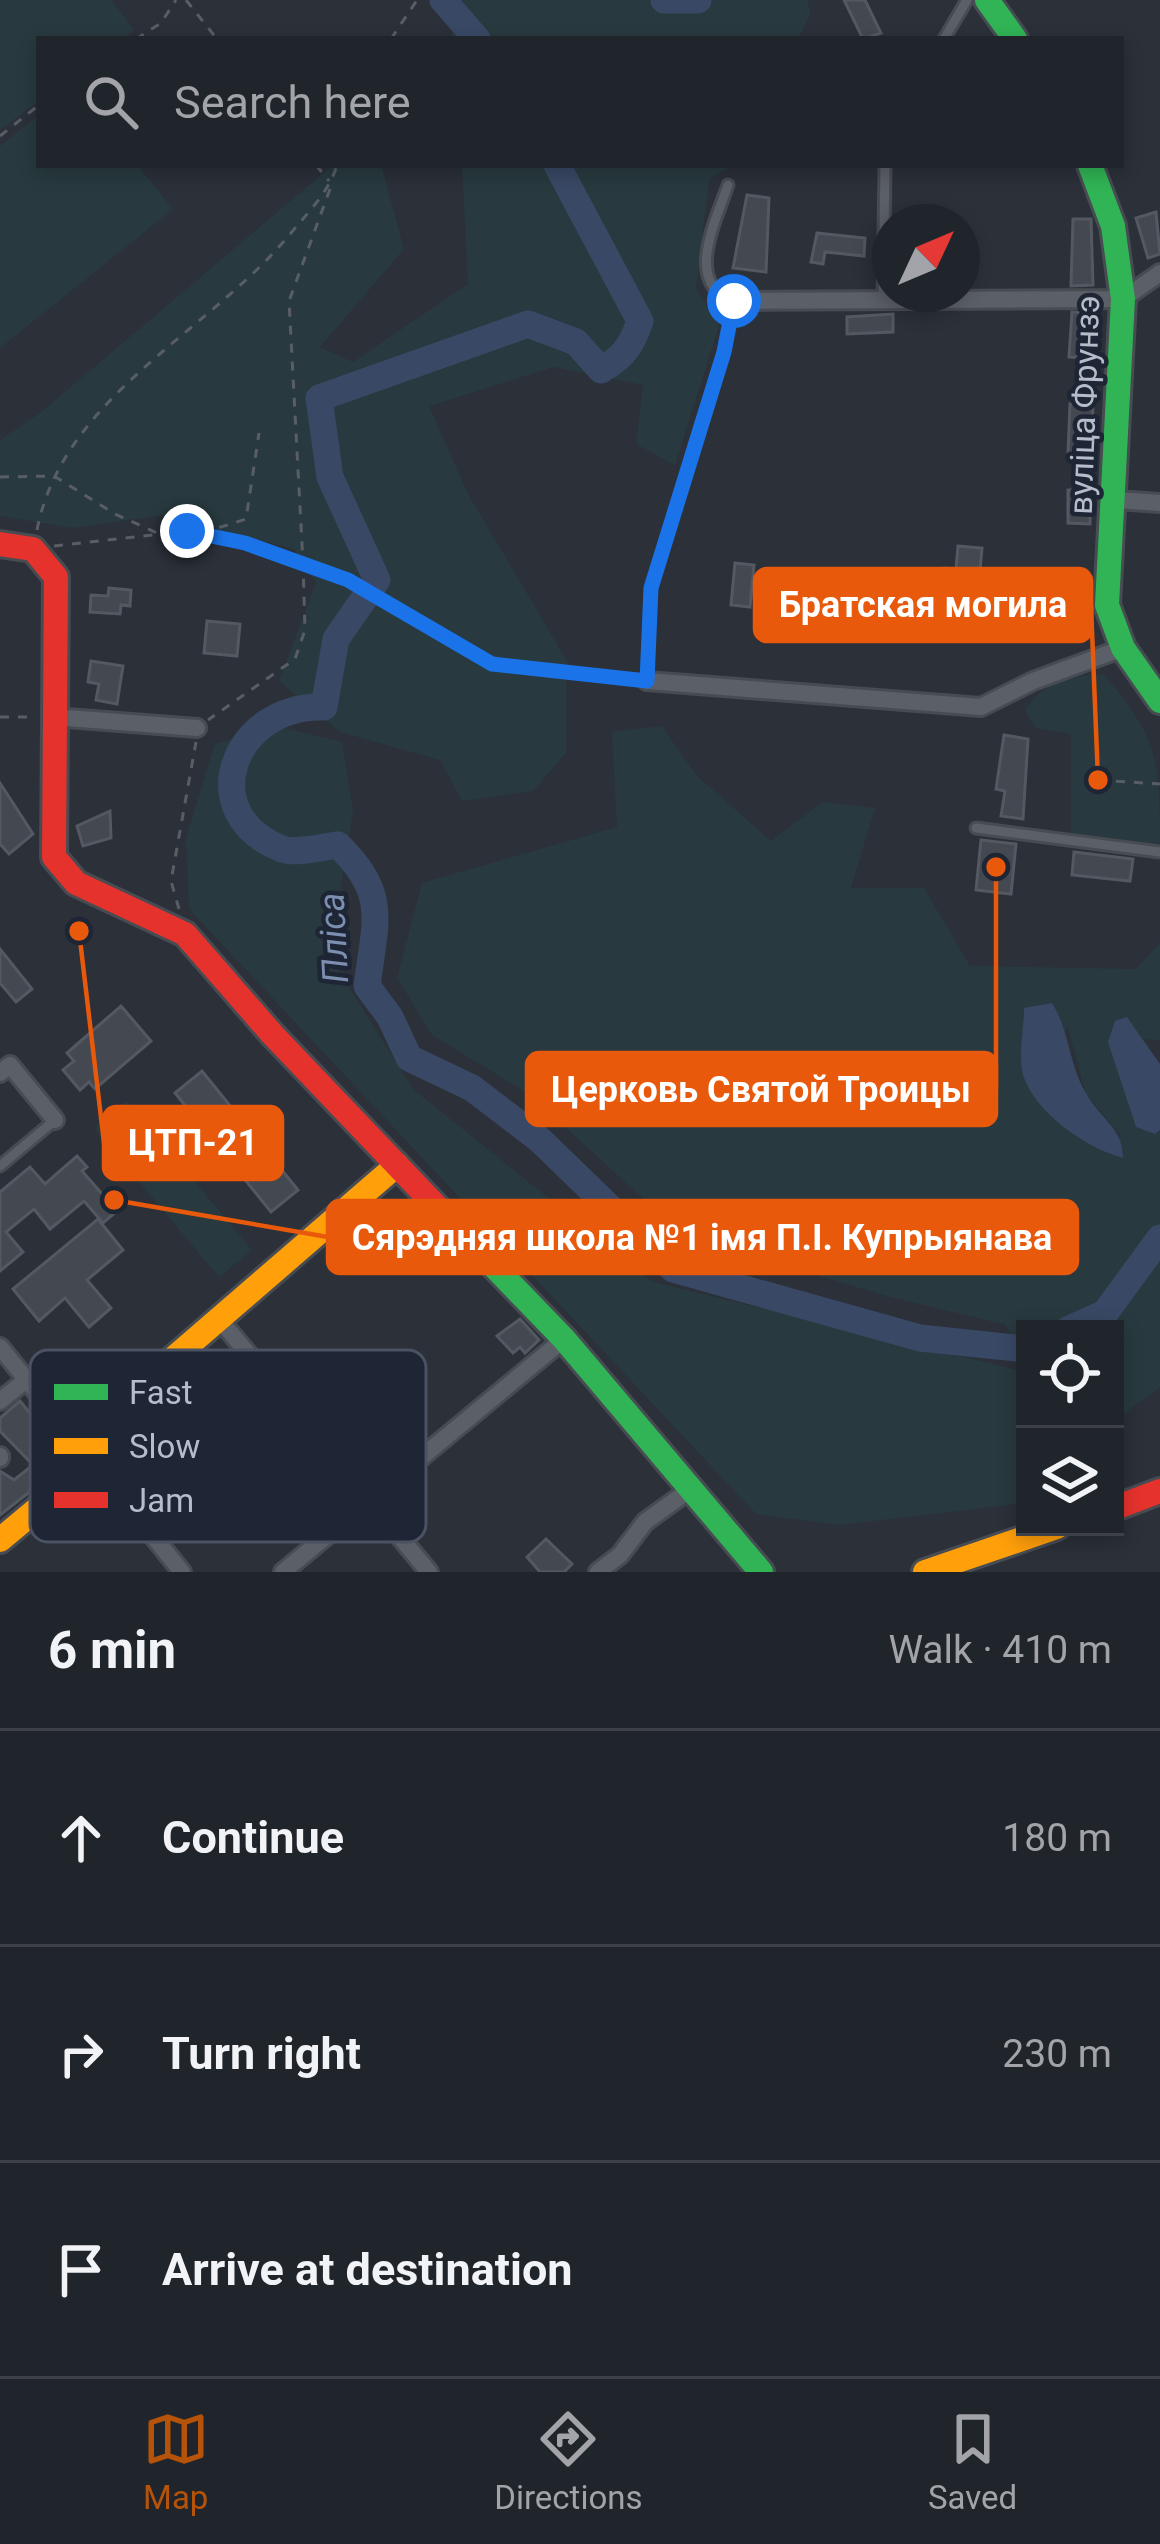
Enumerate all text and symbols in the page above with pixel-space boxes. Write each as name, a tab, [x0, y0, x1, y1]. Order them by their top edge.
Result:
search box	[36, 36, 1124, 168]
icon: search	[78, 69, 144, 135]
text: Search here	[174, 76, 411, 129]
north arrow	[872, 204, 980, 312]
route start	[707, 274, 761, 328]
street label: вуліца Фрунзэ	[1061, 295, 1107, 515]
route end	[160, 504, 214, 558]
callout: Братская могила	[755, 569, 1091, 641]
text: Братская могила	[779, 584, 1067, 626]
water label: Пліса	[311, 892, 357, 984]
callout: Церковь Святой Троицы	[527, 1053, 996, 1125]
text: Церковь Святой Троицы	[551, 1069, 971, 1111]
callout: ЦТП-21	[104, 1107, 282, 1179]
text: ЦТП-21	[128, 1122, 258, 1164]
callout: Сярэдняя школа №1 імя П.І. Купрыянава	[328, 1201, 1077, 1273]
text: Сярэдняя школа №1 імя П.І. Купрыянава	[352, 1217, 1052, 1259]
map controls	[1016, 1320, 1124, 1536]
button: locate	[1016, 1320, 1124, 1428]
legend	[30, 1350, 426, 1542]
text: Fast	[129, 1373, 192, 1412]
text: Slow	[129, 1427, 200, 1466]
button: layers	[1016, 1428, 1124, 1536]
text: Jam	[129, 1481, 194, 1520]
text: 6 min	[48, 1621, 176, 1680]
text: Walk · 410 m	[888, 1627, 1112, 1673]
icon: ahead	[48, 1805, 114, 1871]
text: Continue	[162, 1811, 344, 1864]
text: 180 m	[1002, 1815, 1112, 1861]
icon: right	[48, 2021, 114, 2087]
text: Turn right	[162, 2027, 361, 2080]
text: 230 m	[1002, 2031, 1112, 2077]
icon: arrive	[48, 2237, 114, 2303]
text: Arrive at destination	[162, 2243, 573, 2296]
tab: Map	[143, 2406, 209, 2517]
tab: Directions	[494, 2406, 643, 2517]
tab: Saved	[928, 2406, 1017, 2517]

